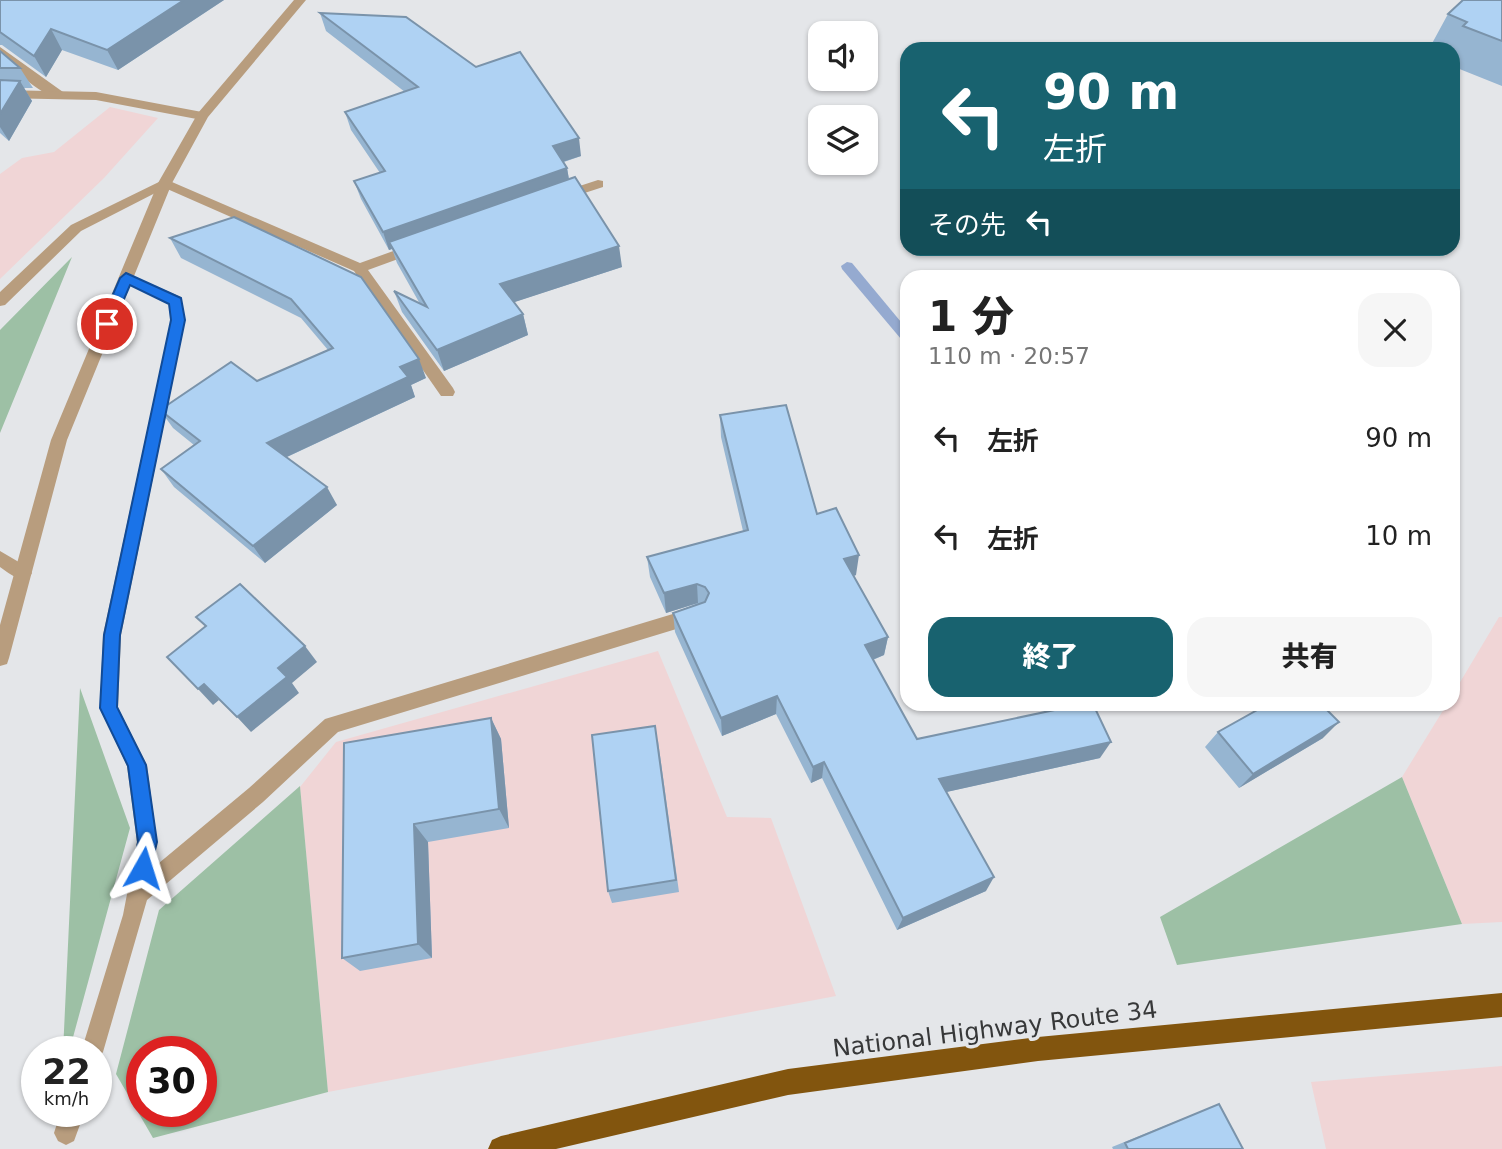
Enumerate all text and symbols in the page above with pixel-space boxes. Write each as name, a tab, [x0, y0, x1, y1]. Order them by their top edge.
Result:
map controls	[808, 21, 878, 175]
button: sound	[808, 21, 878, 91]
text: 90 m	[1043, 64, 1179, 121]
icon: left	[928, 70, 1019, 161]
button: layers	[808, 105, 878, 175]
text: 左折	[1043, 130, 1107, 168]
icon: left	[1020, 203, 1058, 241]
text: その先	[928, 210, 1006, 240]
text: 1 分	[928, 292, 1014, 341]
button: close	[1358, 293, 1432, 367]
pin	[77, 294, 137, 354]
icon: arrive	[88, 305, 126, 343]
text: 110 m · 20:57	[928, 343, 1090, 369]
icon: left	[928, 419, 966, 457]
text: 90 m	[1365, 423, 1432, 453]
text: 左折	[987, 426, 1039, 456]
icon: left	[928, 517, 966, 555]
text: 10 m	[1365, 521, 1432, 551]
text: 左折	[987, 524, 1039, 554]
button: 終了	[928, 617, 1173, 697]
button: 共有	[1187, 617, 1432, 697]
position arrow	[106, 831, 180, 905]
street label: National Highway Route 34	[831, 995, 1159, 1063]
speed limit sign: 30	[126, 1036, 217, 1127]
text: 22	[42, 1052, 91, 1092]
text: km/h	[44, 1088, 89, 1109]

